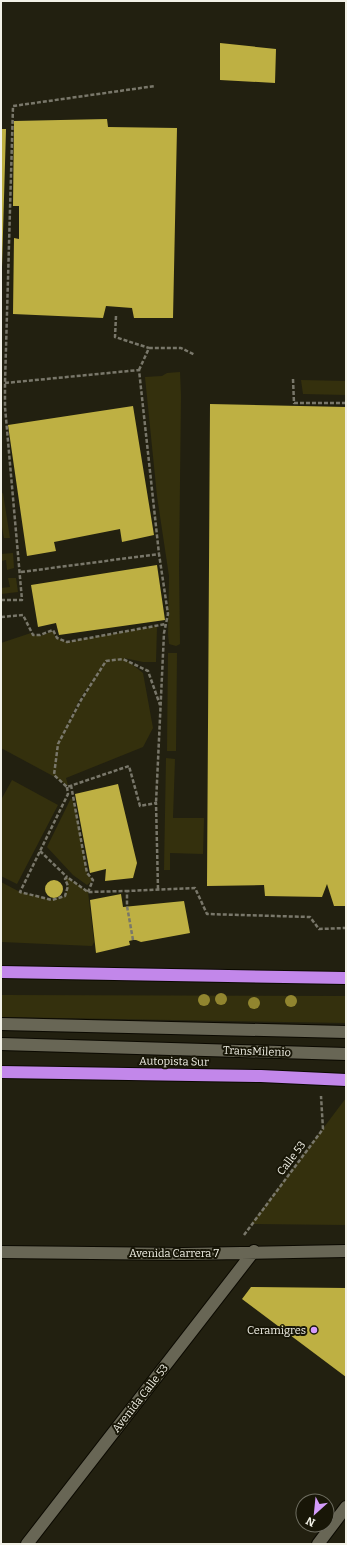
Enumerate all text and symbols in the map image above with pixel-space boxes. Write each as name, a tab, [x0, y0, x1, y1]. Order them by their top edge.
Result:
street label: TransMilenio	[223, 1044, 291, 1059]
street label: Autopista Sur	[139, 1054, 209, 1069]
street label: Calle 53	[274, 1139, 308, 1178]
street label: Avenida Carrera 7	[129, 1247, 220, 1260]
place label: Ceramigres	[247, 1324, 306, 1337]
marker: Ceramigres	[309, 1325, 319, 1335]
street label: Avenida Calle 53	[110, 1362, 171, 1435]
north arrow	[295, 1493, 335, 1533]
text: N	[304, 1514, 317, 1529]

